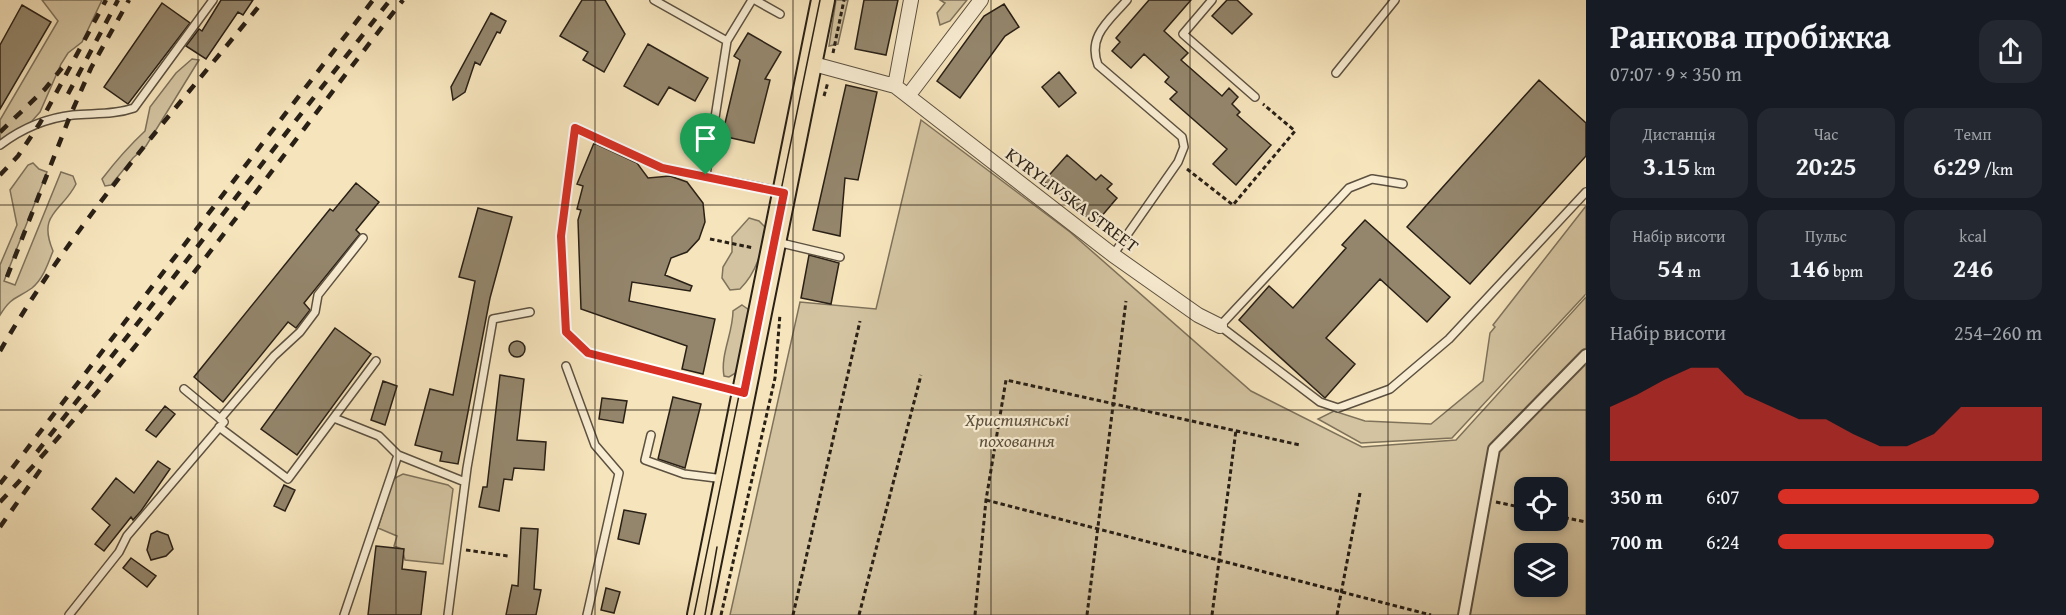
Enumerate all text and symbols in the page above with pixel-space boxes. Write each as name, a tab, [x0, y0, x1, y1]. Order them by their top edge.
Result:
text: Ранкова пробіжка	[1610, 12, 1891, 60]
button: share	[1979, 20, 2042, 83]
text: 07:07 · 9 × 350 m	[1610, 59, 1742, 88]
pin	[680, 113, 731, 175]
icon: arrive	[689, 122, 722, 155]
text: Дистанція	[1642, 122, 1716, 146]
text: Час	[1814, 122, 1838, 146]
text: Темп	[1955, 122, 1991, 146]
street label: KYRYLIVSKA STREET	[1000, 140, 1145, 259]
text: 3.15	[1643, 146, 1691, 185]
text: 20:25	[1795, 146, 1857, 185]
text: 6:29	[1933, 146, 1981, 185]
text: km	[1691, 157, 1715, 181]
text: /km	[1981, 157, 2013, 181]
text: Набір висоти	[1633, 224, 1725, 248]
text: Пульс	[1805, 224, 1847, 248]
text: kcal	[1959, 224, 1987, 248]
text: 54	[1657, 248, 1684, 287]
text: 146	[1789, 248, 1829, 287]
text: 246	[1953, 248, 1993, 287]
text: m	[1684, 259, 1701, 283]
text: bpm	[1829, 259, 1863, 283]
text: Набір висоти	[1610, 318, 1726, 347]
text: 254–260 m	[1954, 318, 2042, 347]
park label: Християнські поховання	[964, 406, 1069, 454]
map controls	[1514, 477, 1568, 597]
button: locate	[1514, 477, 1568, 531]
text: 350 m	[1610, 482, 1663, 511]
text: 6:07	[1706, 482, 1740, 511]
text: 700 m	[1610, 527, 1663, 556]
text: 6:24	[1706, 527, 1740, 556]
button: layers	[1514, 543, 1568, 597]

